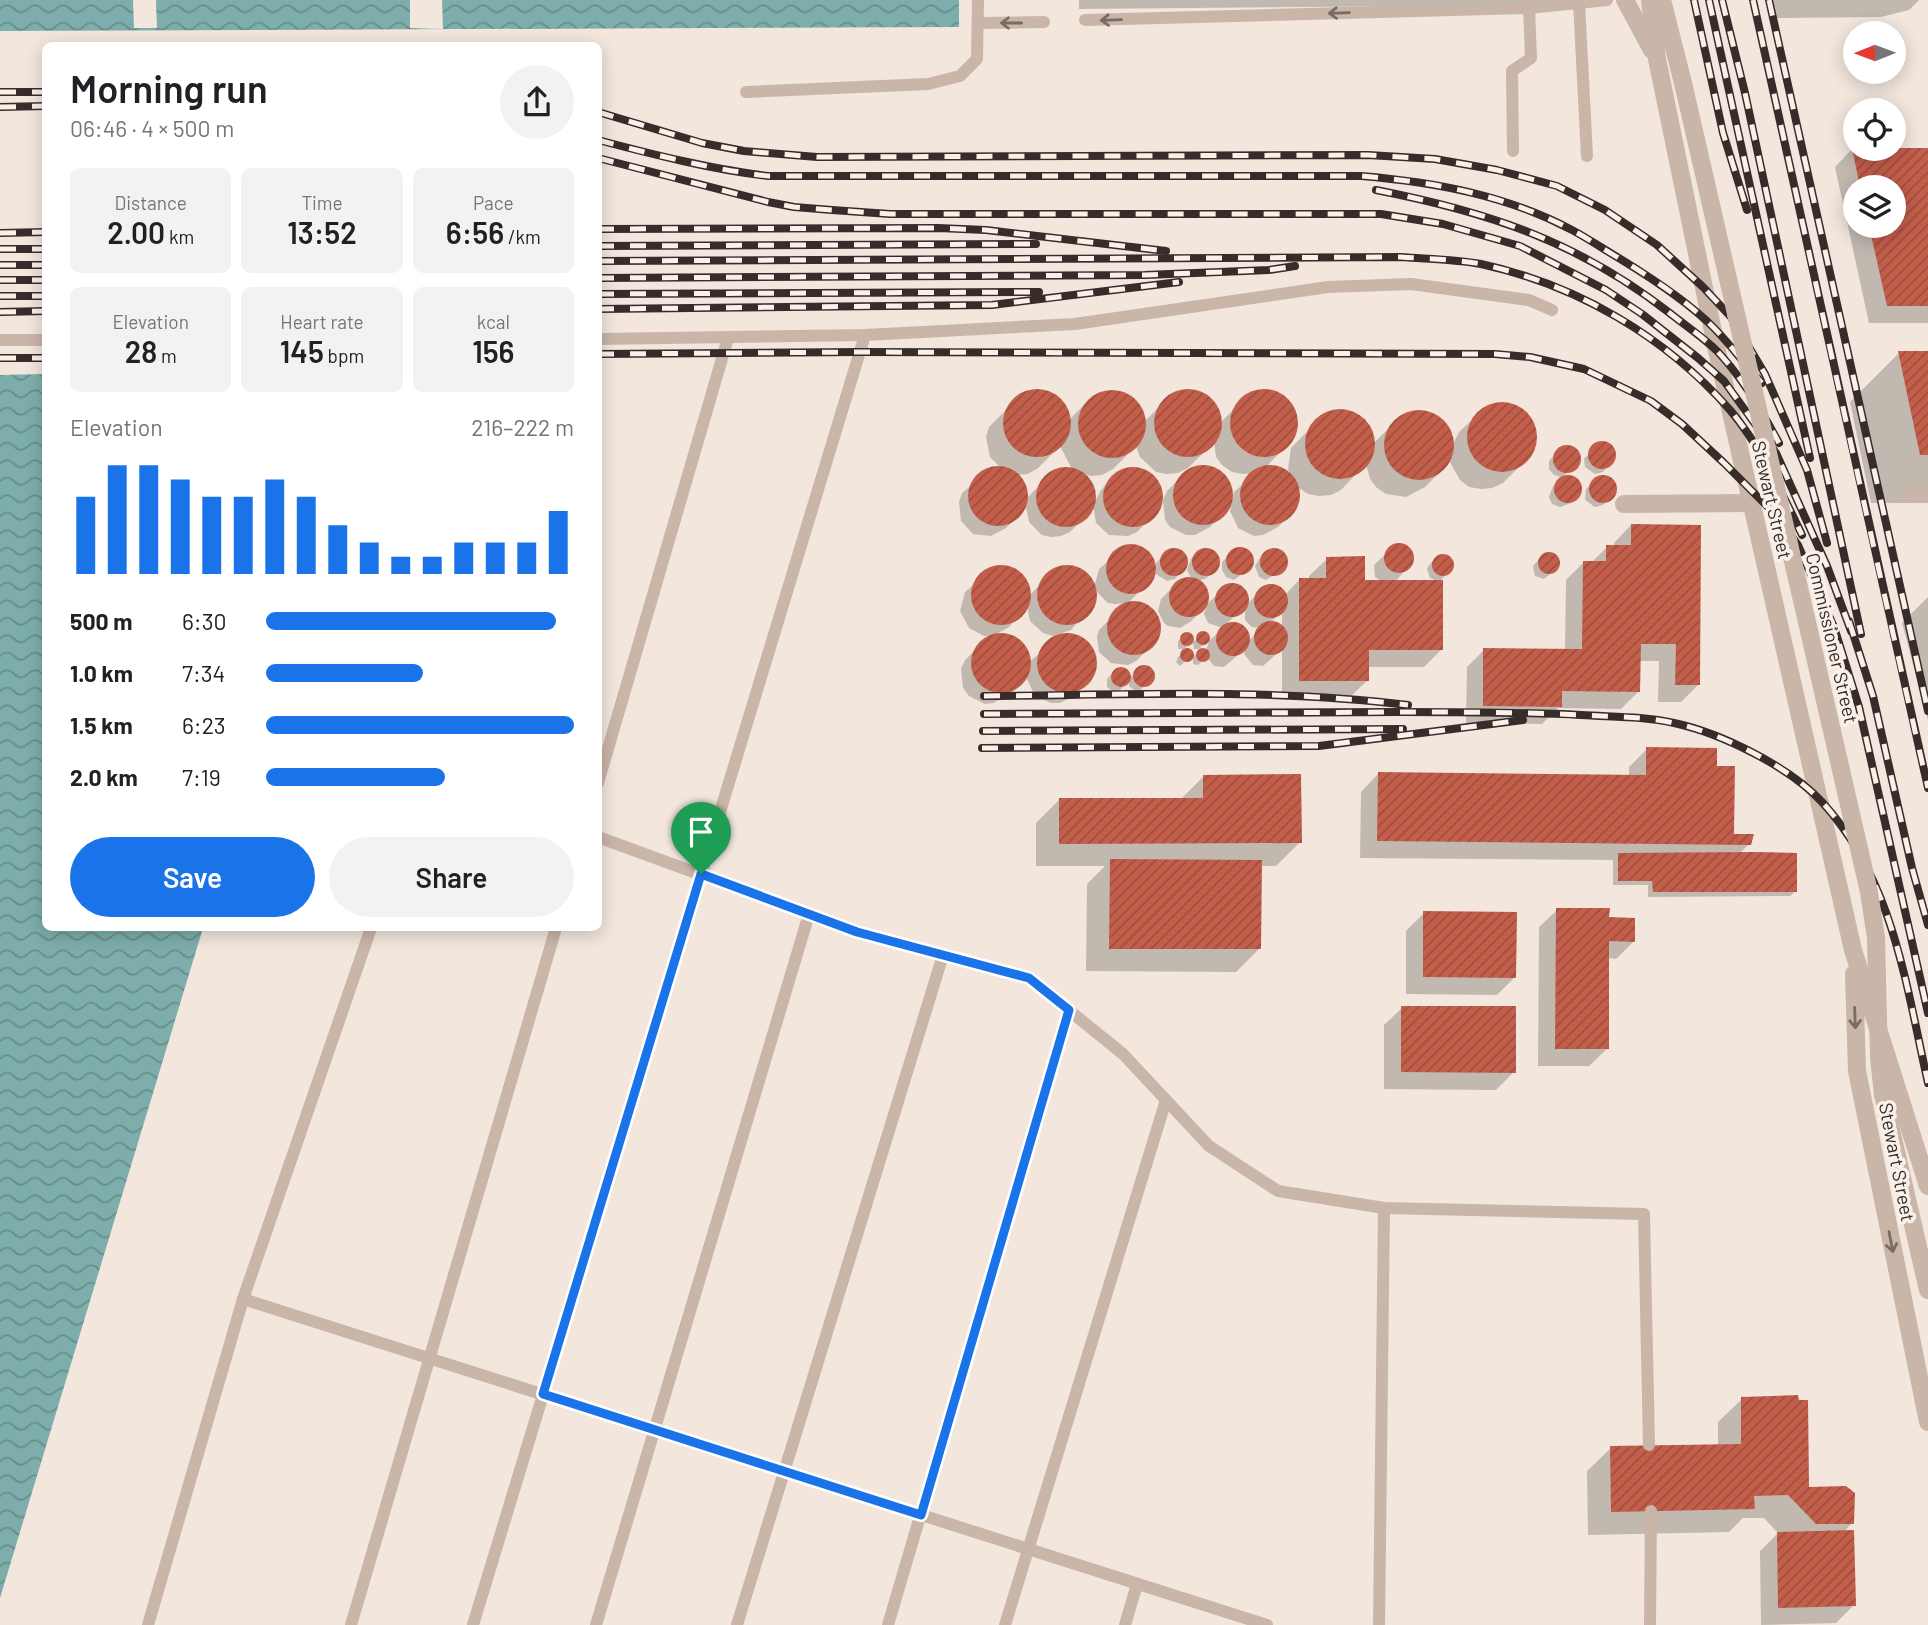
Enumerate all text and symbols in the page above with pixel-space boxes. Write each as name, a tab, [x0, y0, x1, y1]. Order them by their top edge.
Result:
one-way arrow	[1327, 7, 1350, 20]
one-way arrow	[1100, 13, 1123, 26]
one-way arrow	[1000, 16, 1023, 30]
north arrow	[1843, 21, 1906, 84]
map controls	[1843, 21, 1906, 238]
text: Morning run	[70, 65, 268, 111]
button: share	[500, 65, 574, 139]
button: locate	[1843, 98, 1906, 161]
text: 06:46 · 4 × 500 m	[70, 114, 234, 142]
button: layers	[1843, 175, 1906, 238]
text: Distance	[114, 191, 187, 214]
text: Time	[301, 191, 343, 214]
text: Pace	[473, 191, 514, 214]
text: 2.00	[107, 214, 165, 250]
text: 13:52	[287, 214, 357, 250]
text: 6:56	[446, 214, 504, 250]
text: km	[165, 225, 194, 248]
text: /km	[504, 225, 541, 248]
text: Elevation	[112, 310, 189, 333]
text: Heart rate	[280, 310, 364, 333]
text: kcal	[477, 310, 510, 333]
text: 28	[125, 333, 157, 369]
text: 145	[280, 333, 324, 369]
text: 156	[472, 333, 515, 369]
text: m	[157, 344, 177, 367]
text: bpm	[324, 344, 364, 367]
text: Elevation	[70, 413, 163, 441]
text: 216–222 m	[471, 413, 574, 441]
street label: Stewart Street	[1748, 439, 1797, 561]
street label: Commissioner Street	[1802, 550, 1863, 725]
text: 500 m	[70, 607, 132, 635]
text: 6:30	[182, 607, 226, 635]
text: 1.0 km	[70, 659, 133, 687]
text: 7:34	[182, 659, 225, 687]
text: 1.5 km	[70, 711, 133, 739]
text: 6:23	[182, 711, 226, 739]
text: 2.0 km	[70, 763, 138, 791]
text: 7:19	[182, 763, 221, 791]
pin	[671, 802, 731, 874]
icon: arrive	[682, 813, 720, 851]
button: Save	[70, 837, 315, 917]
button: Share	[329, 837, 574, 917]
one-way arrow	[1849, 1006, 1862, 1029]
street label: Stewart Street	[1875, 1101, 1920, 1223]
one-way arrow	[1885, 1230, 1898, 1253]

